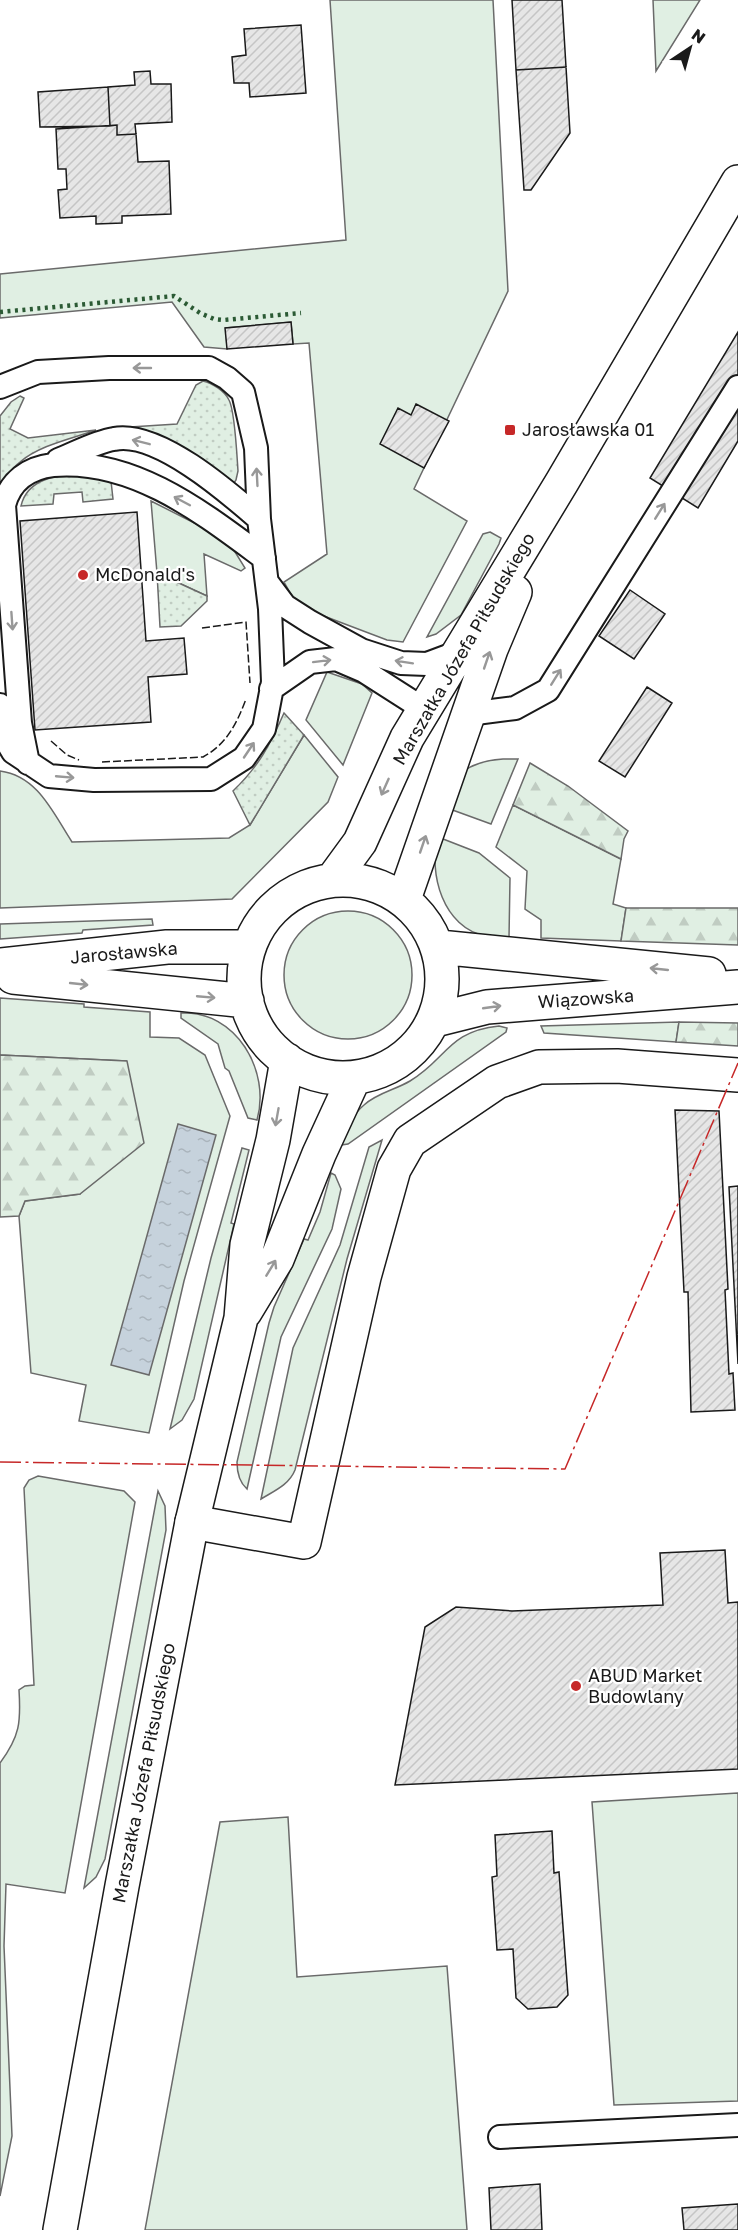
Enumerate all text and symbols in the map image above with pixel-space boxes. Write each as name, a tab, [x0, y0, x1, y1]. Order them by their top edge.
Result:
north arrow	[660, 18, 720, 78]
text: N	[688, 24, 710, 48]
one-way arrow	[133, 362, 153, 374]
place label: Jarosławska 01	[522, 418, 654, 440]
marker: Jarosławska 01	[503, 423, 517, 437]
one-way arrow	[132, 436, 151, 448]
one-way arrow	[252, 467, 263, 487]
one-way arrow	[173, 495, 191, 506]
one-way arrow	[654, 503, 666, 520]
street label: Marszałka Józefa Piłsudskiego	[387, 528, 539, 769]
place label: McDonald's	[95, 563, 195, 585]
marker: McDonald's	[76, 568, 90, 582]
one-way arrow	[7, 611, 18, 631]
one-way arrow	[483, 651, 494, 669]
one-way arrow	[311, 655, 331, 666]
one-way arrow	[394, 656, 414, 667]
one-way arrow	[550, 668, 563, 685]
one-way arrow	[244, 742, 256, 759]
one-way arrow	[55, 772, 75, 783]
one-way arrow	[379, 778, 391, 796]
one-way arrow	[419, 835, 430, 854]
street label: Jarosławska	[69, 936, 179, 968]
one-way arrow	[649, 963, 669, 974]
one-way arrow	[69, 979, 88, 990]
street label: Wiązowska	[537, 984, 635, 1012]
one-way arrow	[195, 992, 215, 1003]
one-way arrow	[482, 1001, 502, 1012]
one-way arrow	[271, 1107, 282, 1127]
one-way arrow	[266, 1260, 278, 1277]
street label: Marszałka Józefa Piłsudskiego	[107, 1641, 179, 1905]
place label: ABUD Market Budowlany	[588, 1664, 702, 1707]
marker: ABUD Market Budowlany	[569, 1679, 583, 1693]

